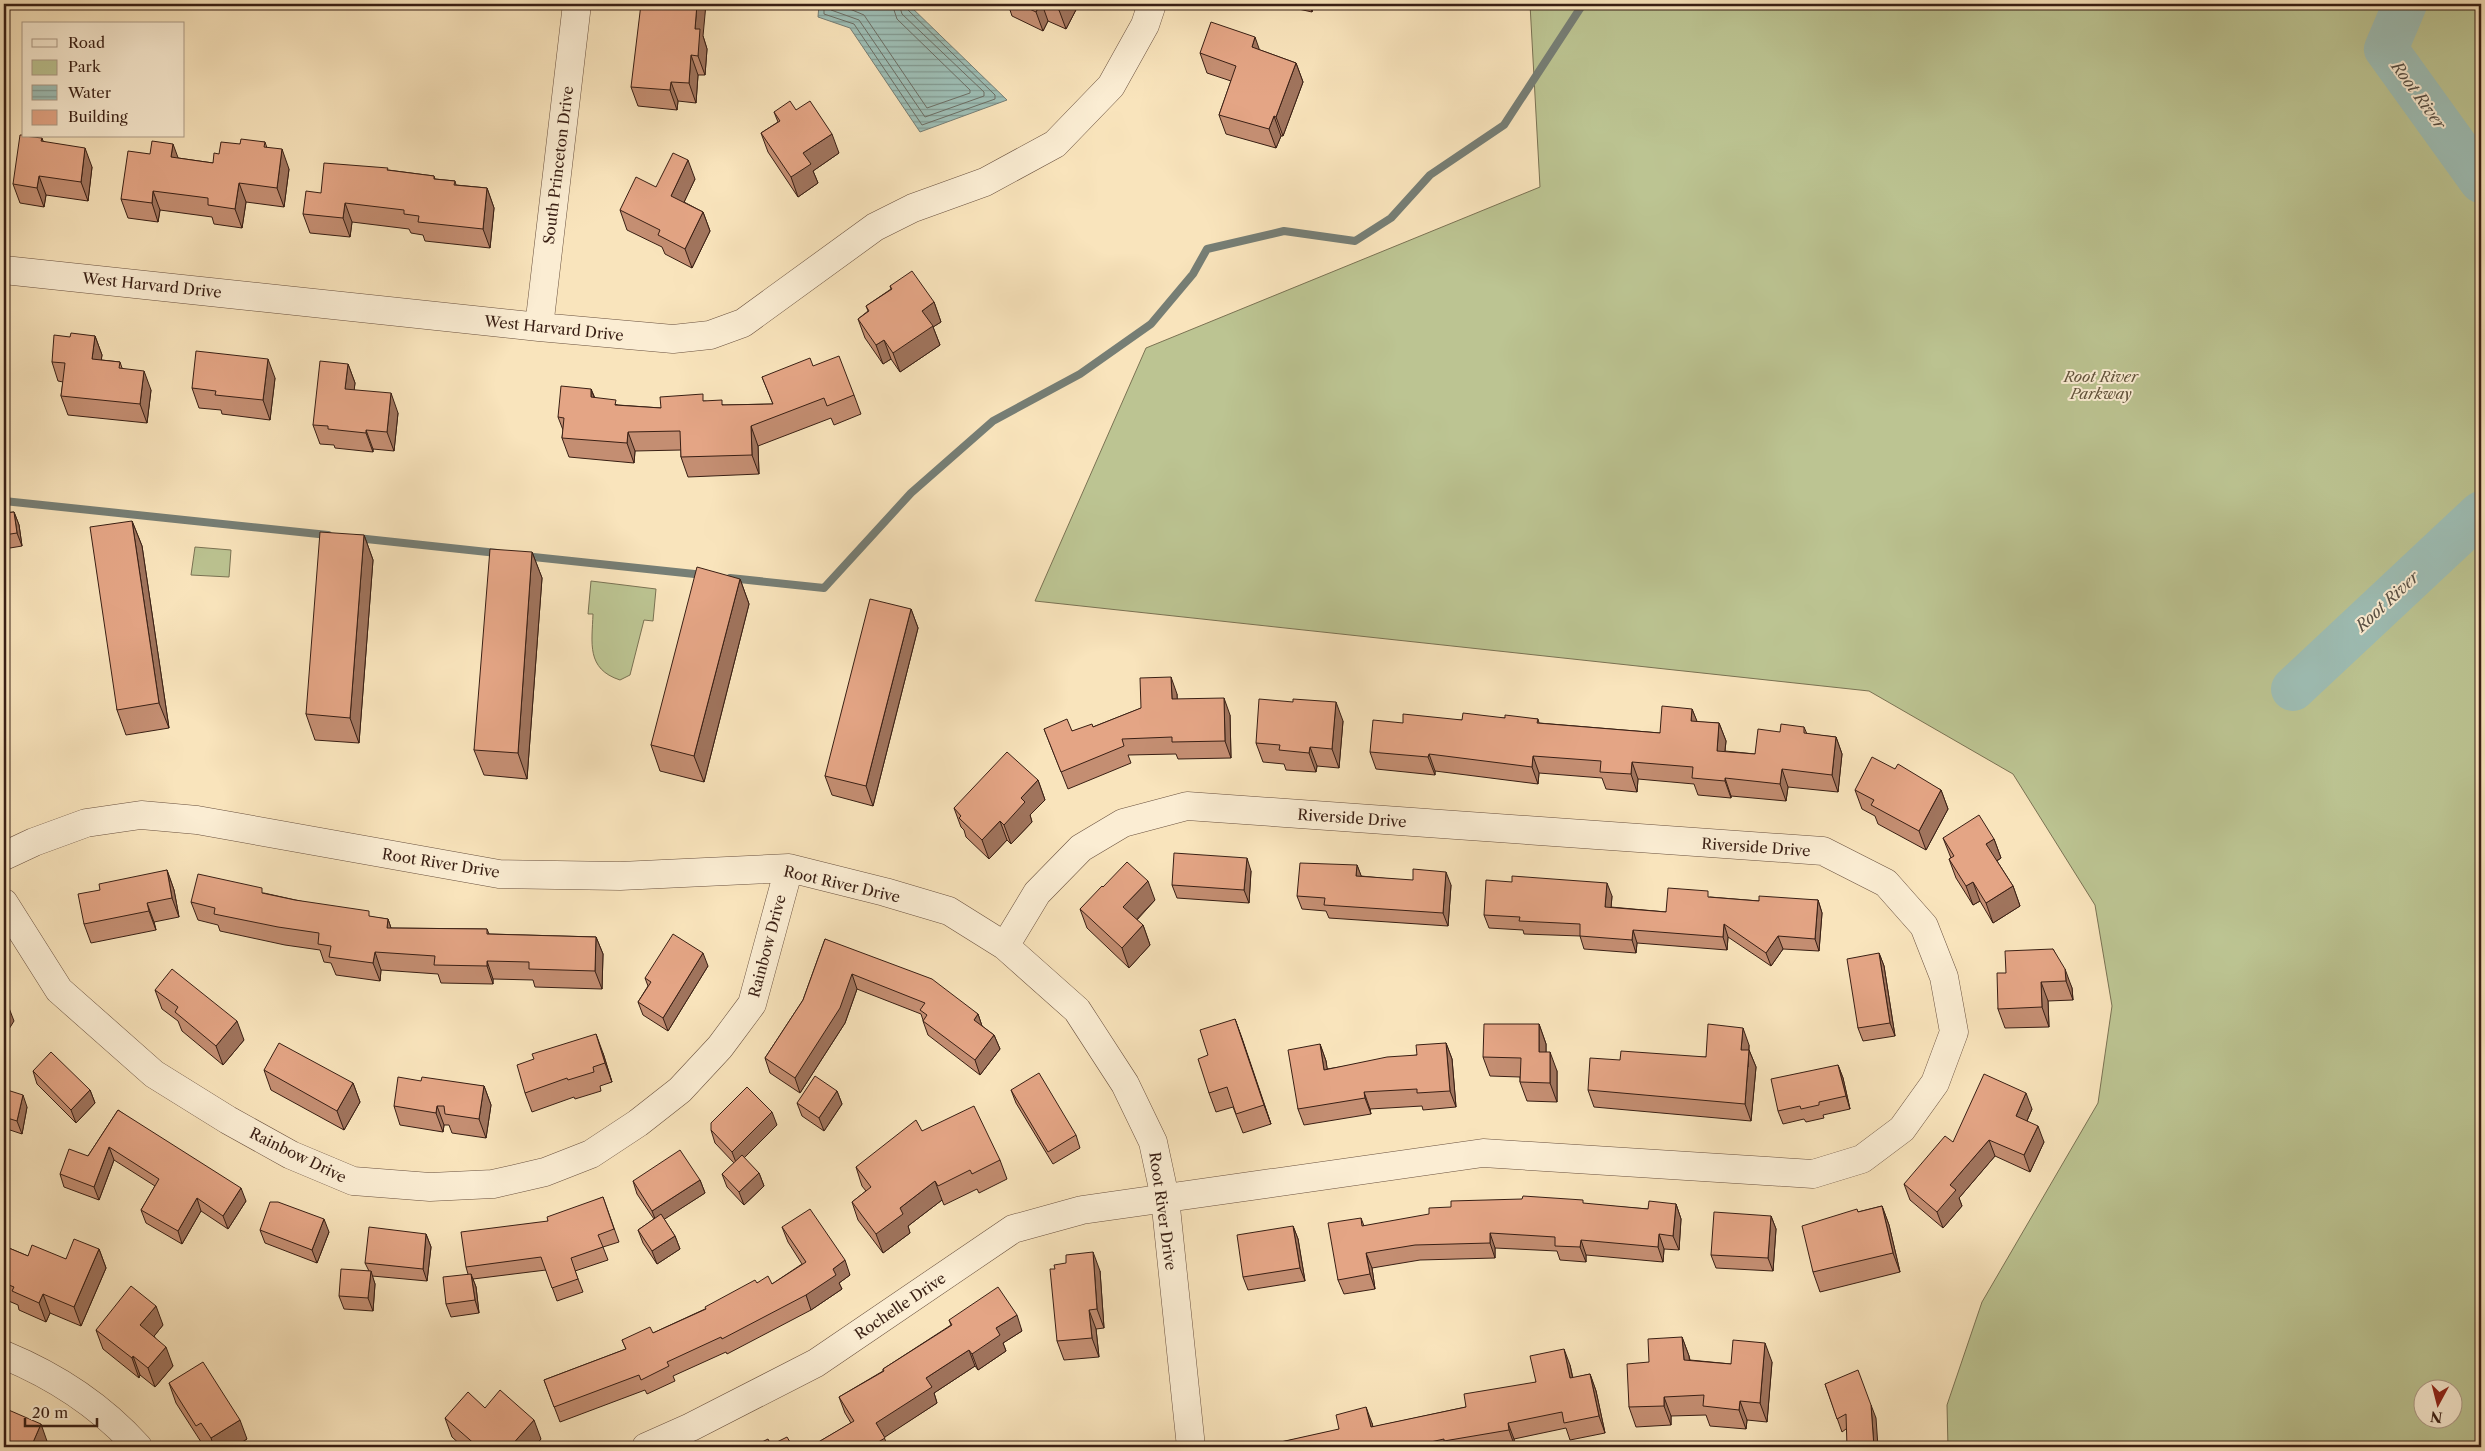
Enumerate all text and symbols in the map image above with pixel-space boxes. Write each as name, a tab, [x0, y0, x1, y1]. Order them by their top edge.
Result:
legend	[22, 22, 185, 138]
text: Road	[68, 33, 105, 52]
water label: Root River	[2386, 55, 2451, 134]
text: Park	[68, 57, 102, 76]
text: Water	[67, 83, 112, 102]
street label: South Princeton Drive	[539, 85, 577, 245]
text: Building	[68, 107, 128, 126]
street label: West Harvard Drive	[80, 268, 223, 302]
street label: West Harvard Drive	[482, 311, 625, 345]
park label: Root River Parkway	[2063, 367, 2139, 403]
water label: Root River	[2350, 566, 2424, 637]
street label: Riverside Drive	[1297, 805, 1407, 831]
street label: Riverside Drive	[1701, 834, 1811, 860]
street label: Root River Drive	[381, 844, 501, 882]
street label: Root River Drive	[782, 861, 902, 907]
street label: Rainbow Drive	[744, 893, 790, 999]
street label: Rainbow Drive	[246, 1123, 350, 1187]
street label: Root River Drive	[1145, 1151, 1181, 1271]
street label: Rochelle Drive	[851, 1268, 949, 1344]
north arrow	[2412, 1378, 2462, 1428]
scale bar	[25, 1396, 98, 1428]
text: 20 m	[32, 1403, 68, 1422]
text: N	[2429, 1407, 2444, 1427]

